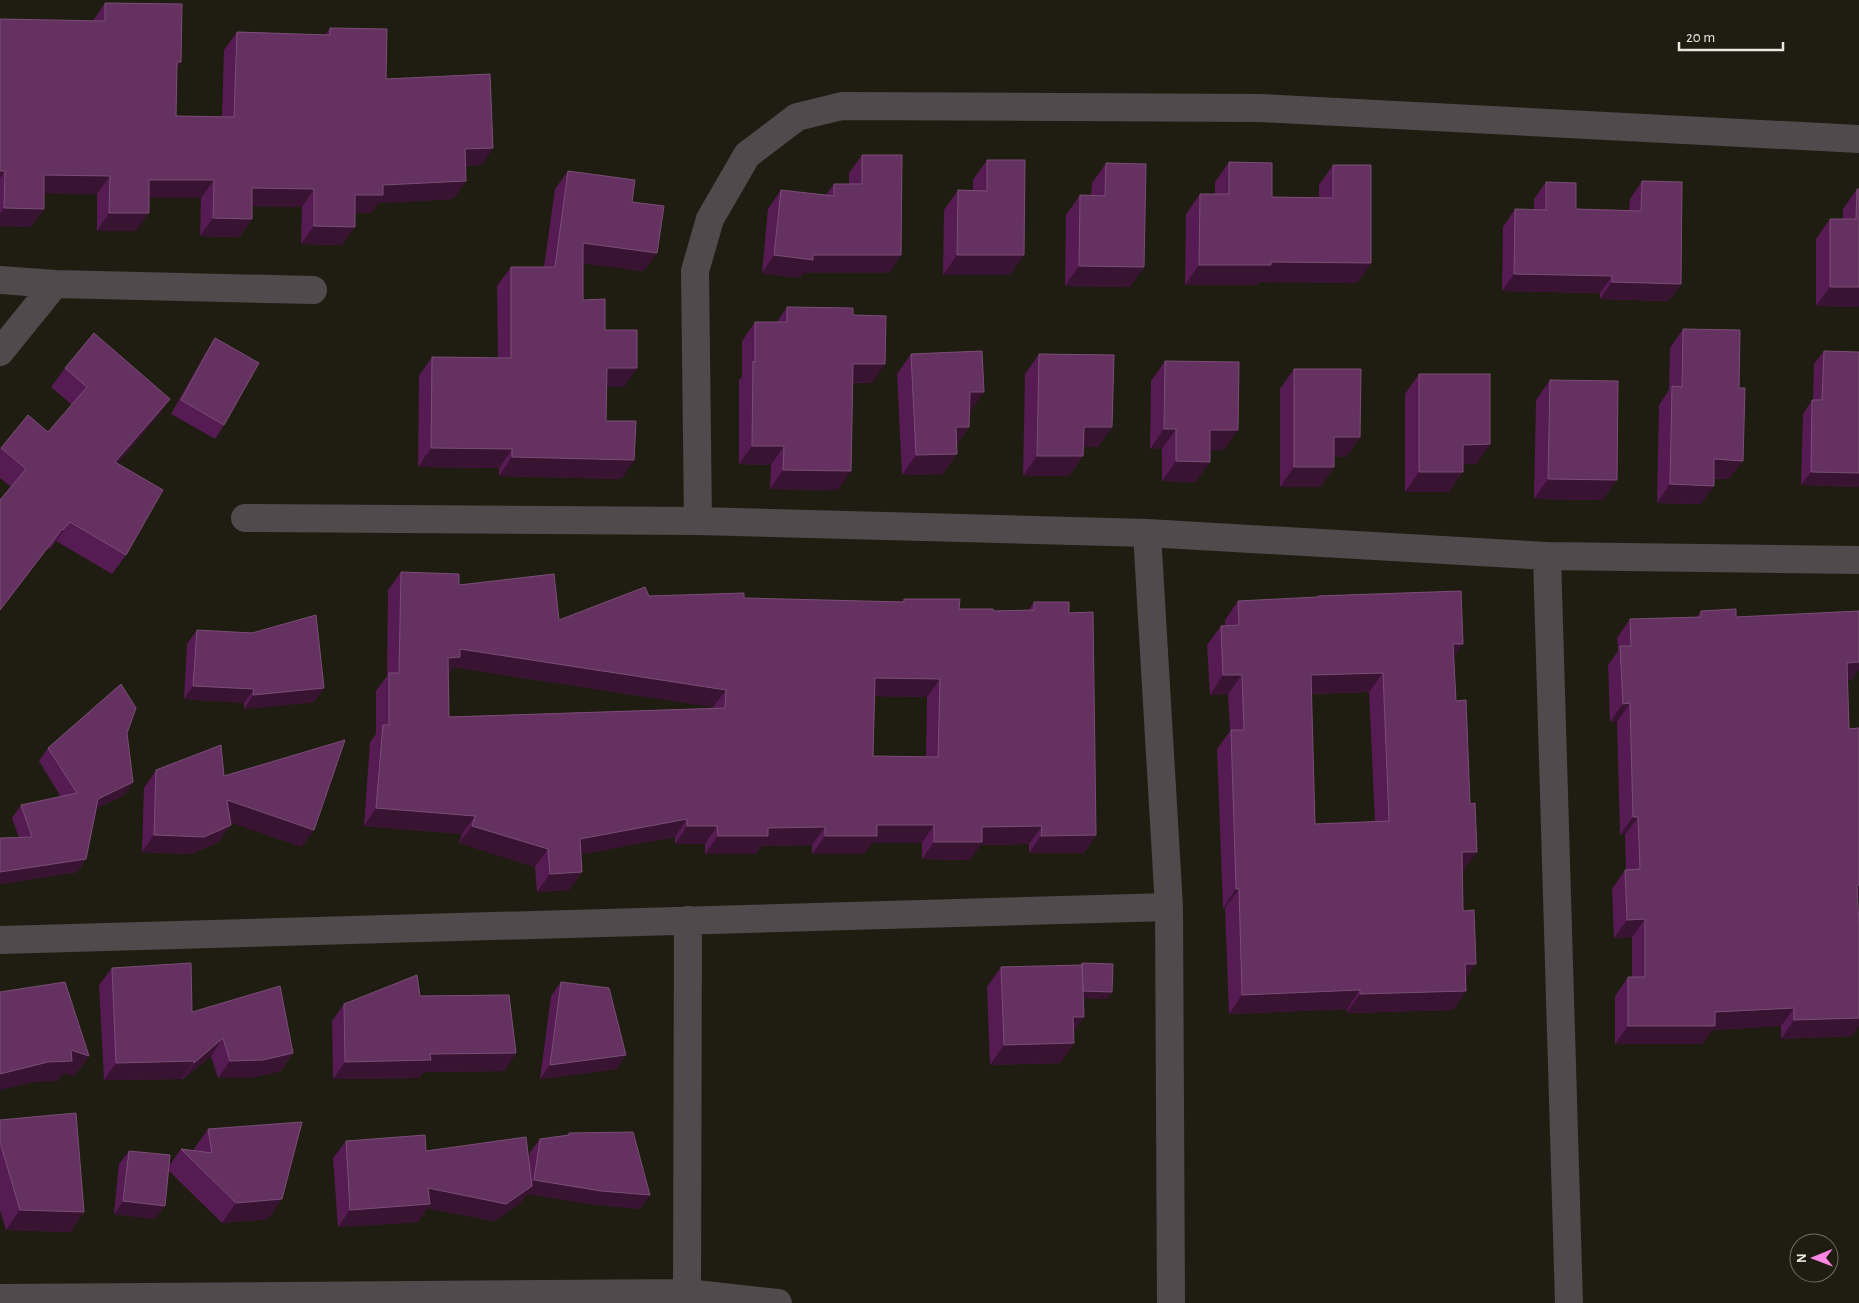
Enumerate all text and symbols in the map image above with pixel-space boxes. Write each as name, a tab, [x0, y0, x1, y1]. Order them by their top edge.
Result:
scale bar	[1679, 20, 1783, 52]
text: 20 m	[1686, 30, 1715, 45]
north arrow	[1789, 1233, 1839, 1283]
text: N	[1795, 1253, 1809, 1263]

